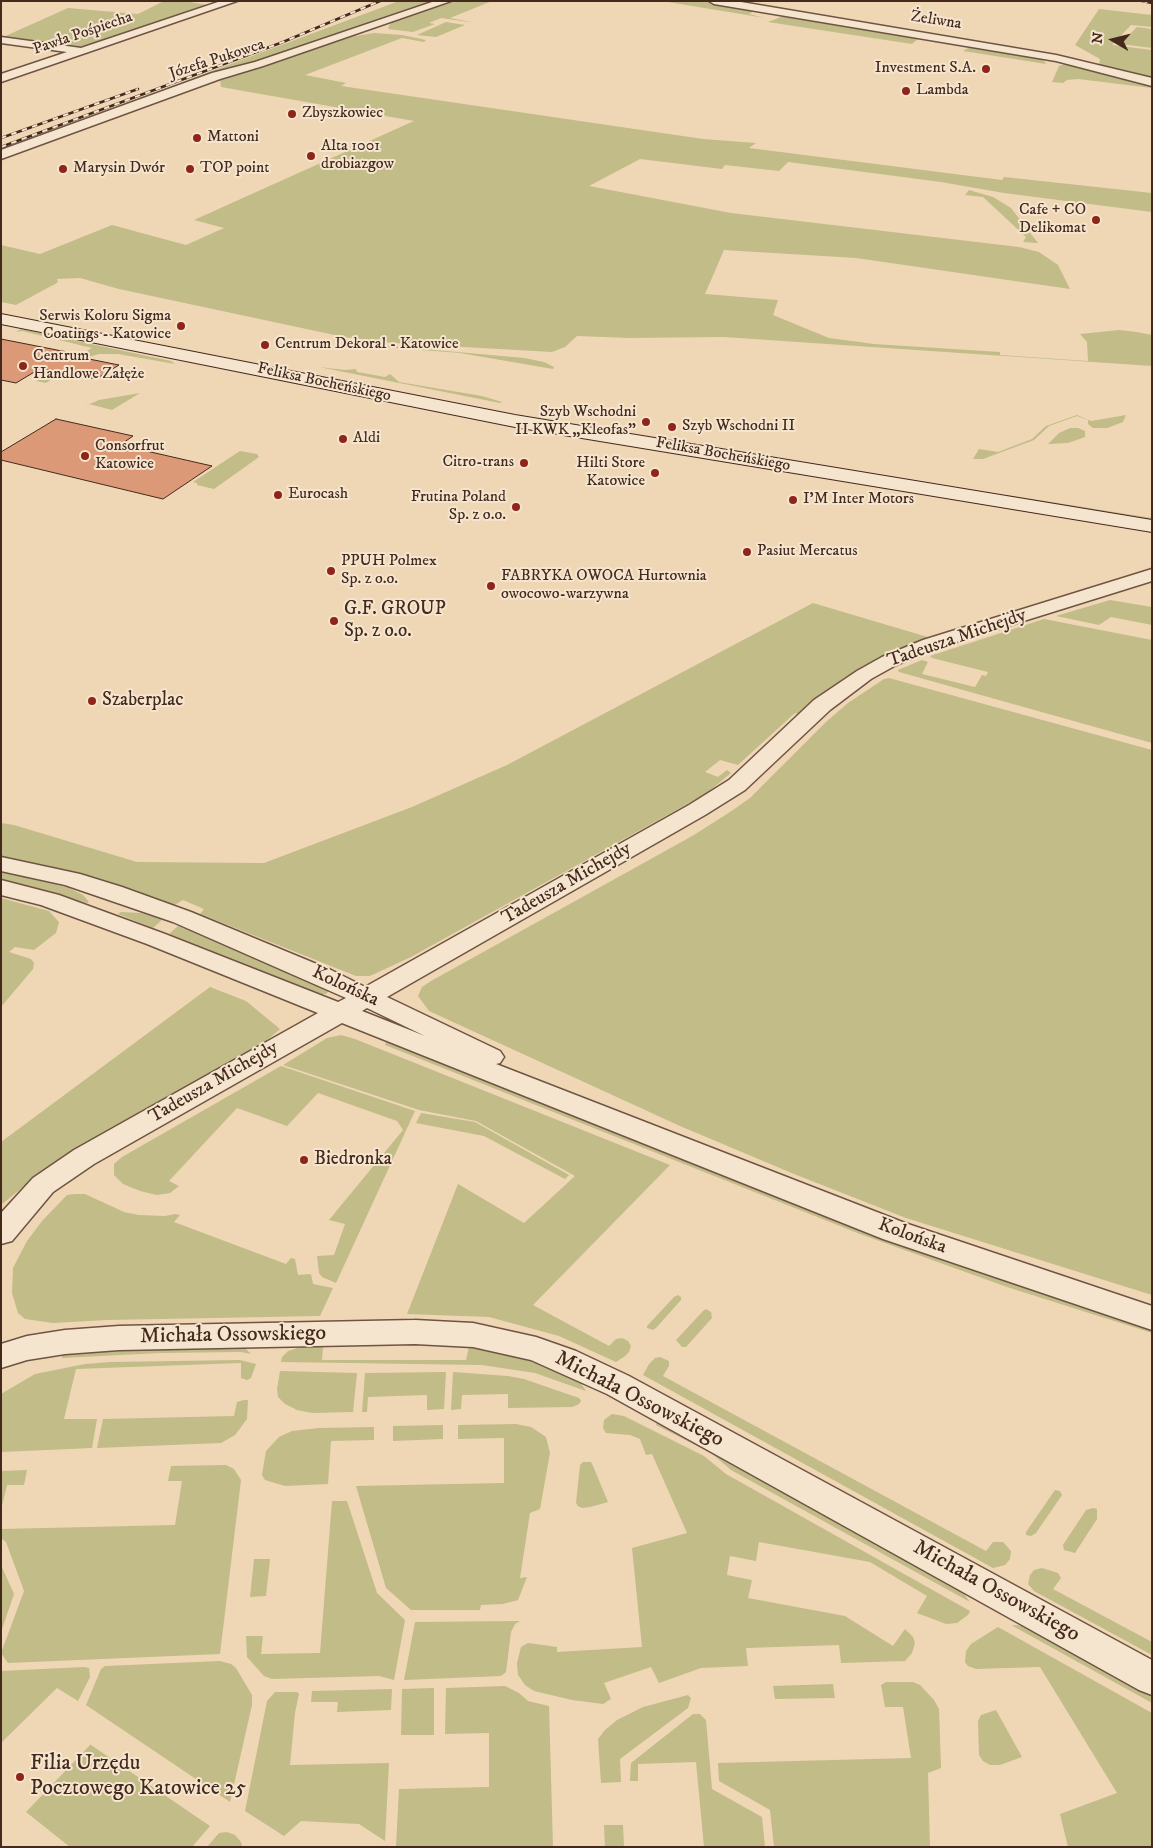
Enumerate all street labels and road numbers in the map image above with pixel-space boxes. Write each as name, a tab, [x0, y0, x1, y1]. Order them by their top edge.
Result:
street label: Pawła Pośpiecha	[31, 8, 135, 60]
street label: Żeliwna	[909, 8, 963, 34]
street label: Józefa Pukowca	[167, 36, 267, 84]
street label: Feliksa Bocheńskiego	[255, 359, 393, 407]
street label: Feliksa Bocheńskiego	[654, 434, 792, 476]
street label: Tadeusza Michejdy	[885, 605, 1029, 673]
street label: Tadeusza Michejdy	[498, 838, 636, 930]
street label: Kolońska	[308, 962, 382, 1012]
street label: Tadeusza Michejdy	[145, 1037, 283, 1129]
street label: Kolońska	[875, 1214, 949, 1260]
street label: Michała Ossowskiego	[140, 1321, 326, 1351]
street label: Michała Ossowskiego	[550, 1346, 728, 1454]
street label: Michała Ossowskiego	[908, 1535, 1084, 1649]

